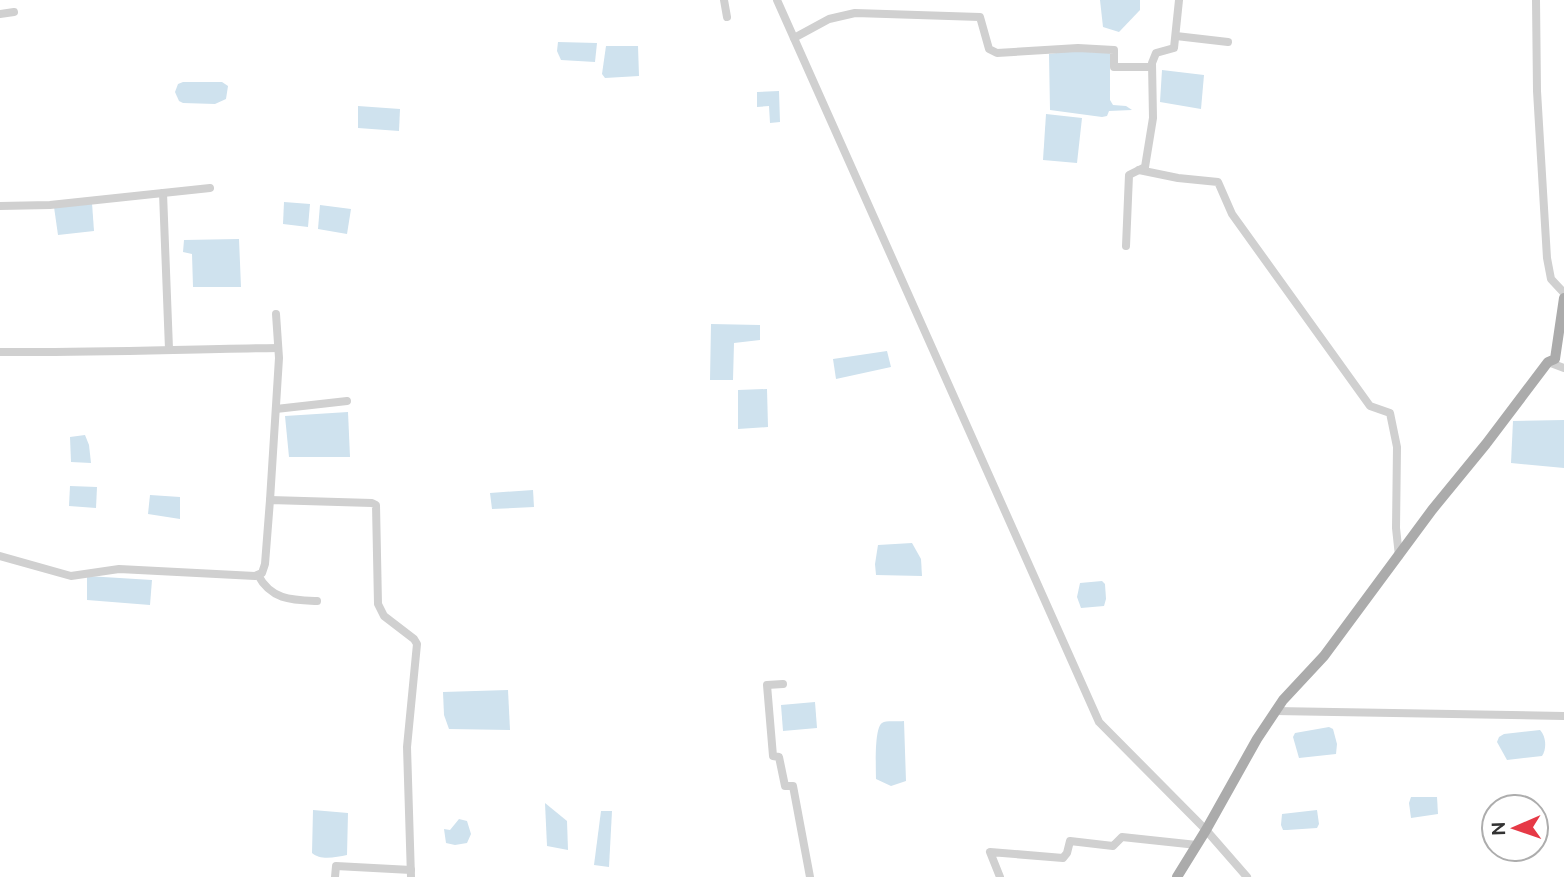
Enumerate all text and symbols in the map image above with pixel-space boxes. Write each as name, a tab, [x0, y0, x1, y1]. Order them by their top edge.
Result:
north arrow	[1480, 793, 1550, 863]
text: N	[1487, 821, 1509, 836]

